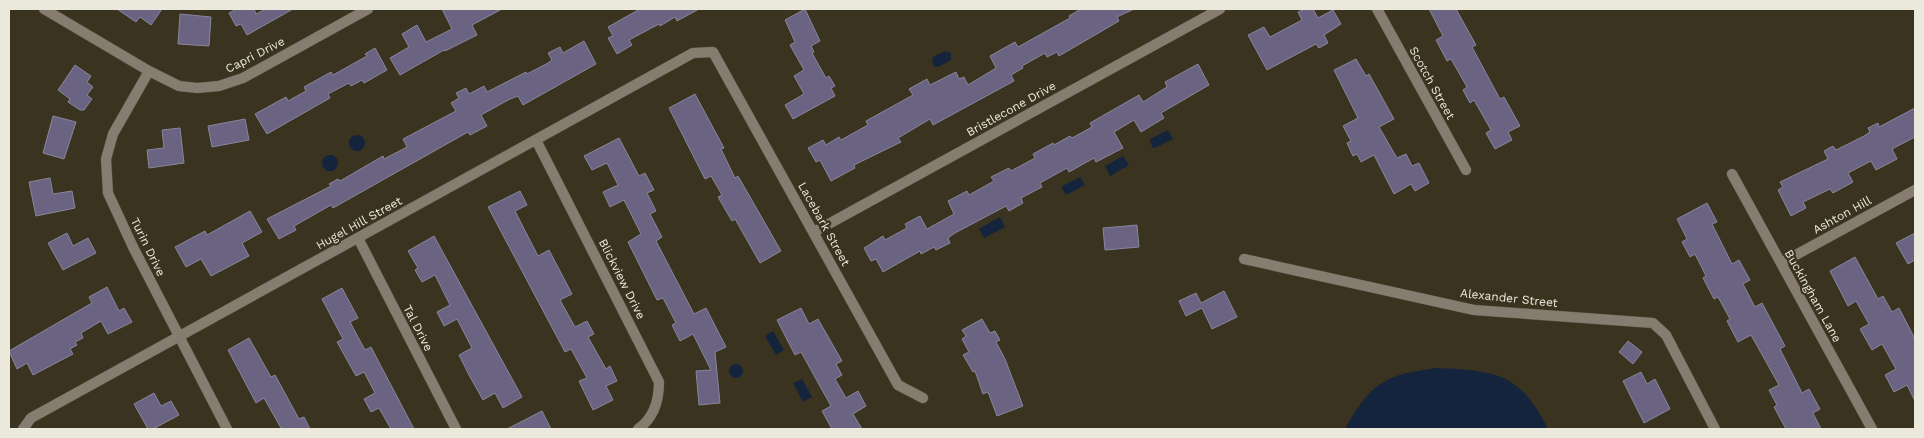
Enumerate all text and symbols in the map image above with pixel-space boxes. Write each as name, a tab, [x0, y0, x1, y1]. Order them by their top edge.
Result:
street label: Capri Drive	[223, 34, 287, 76]
street label: Scotch Street	[1406, 44, 1458, 122]
street label: Bristlecone Drive	[964, 79, 1058, 139]
street label: Lacebark Street	[795, 180, 853, 268]
street label: Ashton Hill	[1810, 193, 1874, 237]
street label: Hugel Hill Street	[314, 194, 404, 252]
street label: Turin Drive	[128, 215, 168, 279]
street label: Blickview Drive	[596, 237, 648, 322]
street label: Buckingham Lane	[1782, 247, 1844, 345]
street label: Alexander Street	[1460, 286, 1558, 310]
street label: Tal Drive	[400, 303, 436, 354]

